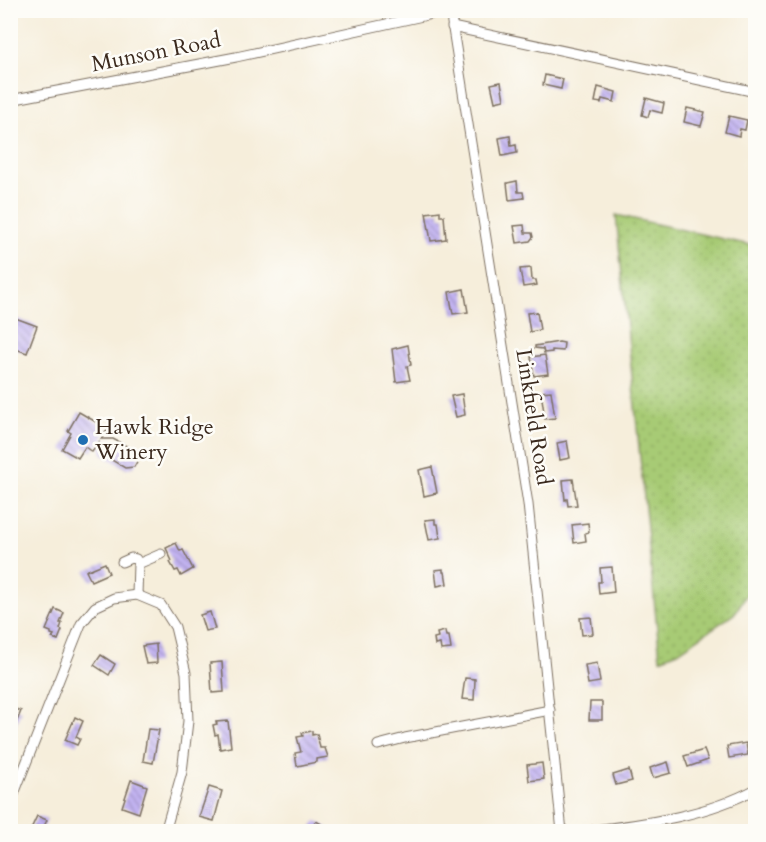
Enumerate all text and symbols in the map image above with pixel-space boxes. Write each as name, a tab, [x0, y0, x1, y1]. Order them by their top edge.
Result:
street label: Munson Road	[89, 25, 224, 79]
street label: Linkfield Road	[508, 347, 560, 488]
place label: Hawk Ridge Winery	[94, 412, 214, 467]
marker: Hawk Ridge Winery	[76, 433, 90, 447]

